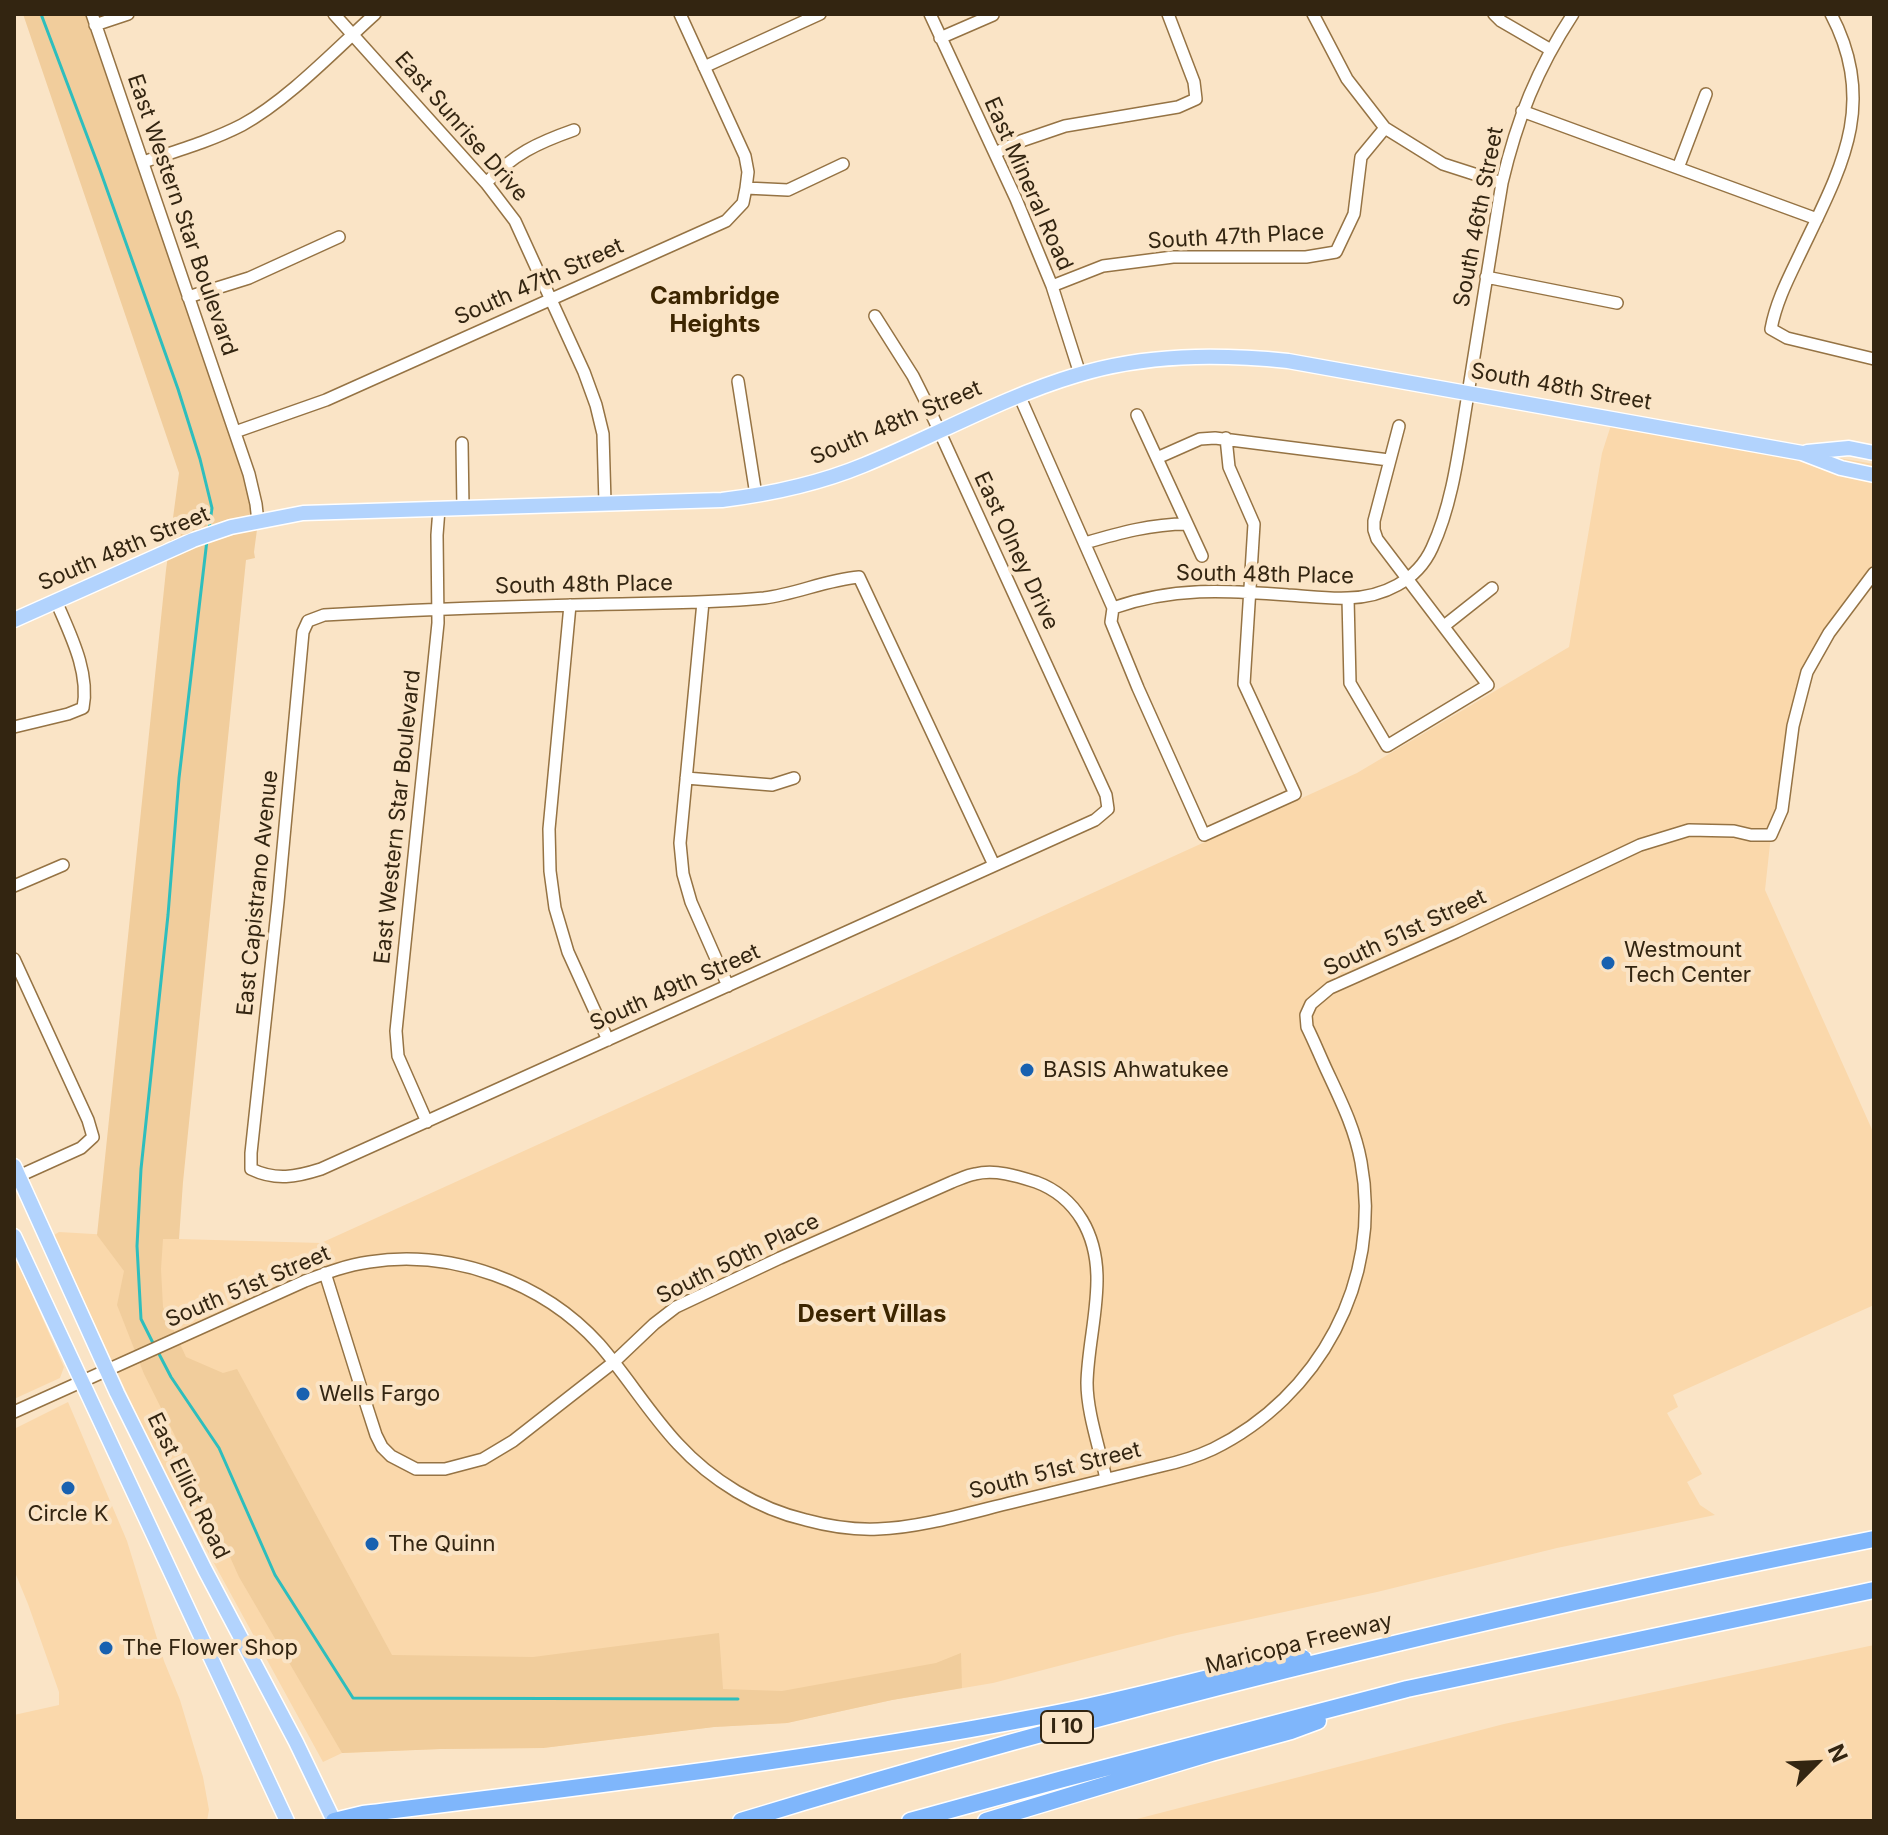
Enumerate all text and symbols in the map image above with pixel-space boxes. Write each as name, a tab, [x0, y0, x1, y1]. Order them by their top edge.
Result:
street label: East Sunrise Drive	[389, 47, 533, 207]
street label: East Western Star Boulevard	[121, 71, 243, 359]
street label: East Mineral Road	[978, 93, 1078, 275]
street label: South 46th Street	[1449, 125, 1509, 309]
street label: South 47th Place	[1147, 219, 1325, 255]
street label: South 47th Street	[451, 233, 627, 331]
district label: Cambridge Heights	[650, 283, 780, 339]
street label: South 48th Street	[1469, 358, 1653, 416]
street label: South 48th Street	[807, 375, 985, 471]
street label: East Olney Drive	[968, 468, 1064, 634]
street label: South 48th Street	[35, 501, 213, 597]
street label: South 48th Place	[1176, 560, 1354, 590]
street label: South 48th Place	[495, 570, 673, 600]
street label: East Western Star Boulevard	[369, 669, 427, 965]
street label: East Capistrano Avenue	[232, 769, 284, 1017]
street label: South 51st Street	[1320, 884, 1490, 982]
place label: Westmount Tech Center	[1624, 937, 1751, 988]
street label: South 49th Street	[586, 939, 764, 1037]
marker: Westmount Tech Center	[1599, 954, 1617, 972]
place label: BASIS Ahwatukee	[1043, 1057, 1229, 1083]
marker: BASIS Ahwatukee	[1018, 1061, 1036, 1079]
street label: South 50th Place	[652, 1208, 824, 1310]
street label: South 51st Street	[162, 1240, 334, 1334]
district label: Desert Villas	[798, 1301, 946, 1329]
place label: Wells Fargo	[319, 1381, 440, 1407]
marker: Wells Fargo	[294, 1385, 312, 1403]
street label: East Elliot Road	[141, 1409, 235, 1563]
street label: South 51st Street	[966, 1437, 1144, 1505]
marker: Circle K	[59, 1479, 77, 1497]
place label: Circle K	[27, 1501, 109, 1527]
place label: The Quinn	[388, 1531, 495, 1557]
marker: The Quinn	[363, 1535, 381, 1553]
street label: Maricopa Freeway	[1203, 1608, 1395, 1680]
place label: The Flower Shop	[122, 1635, 298, 1661]
marker: The Flower Shop	[97, 1639, 115, 1657]
road number: I 10	[1041, 1711, 1093, 1743]
north arrow	[1776, 1723, 1856, 1803]
text: N	[1823, 1740, 1853, 1766]

